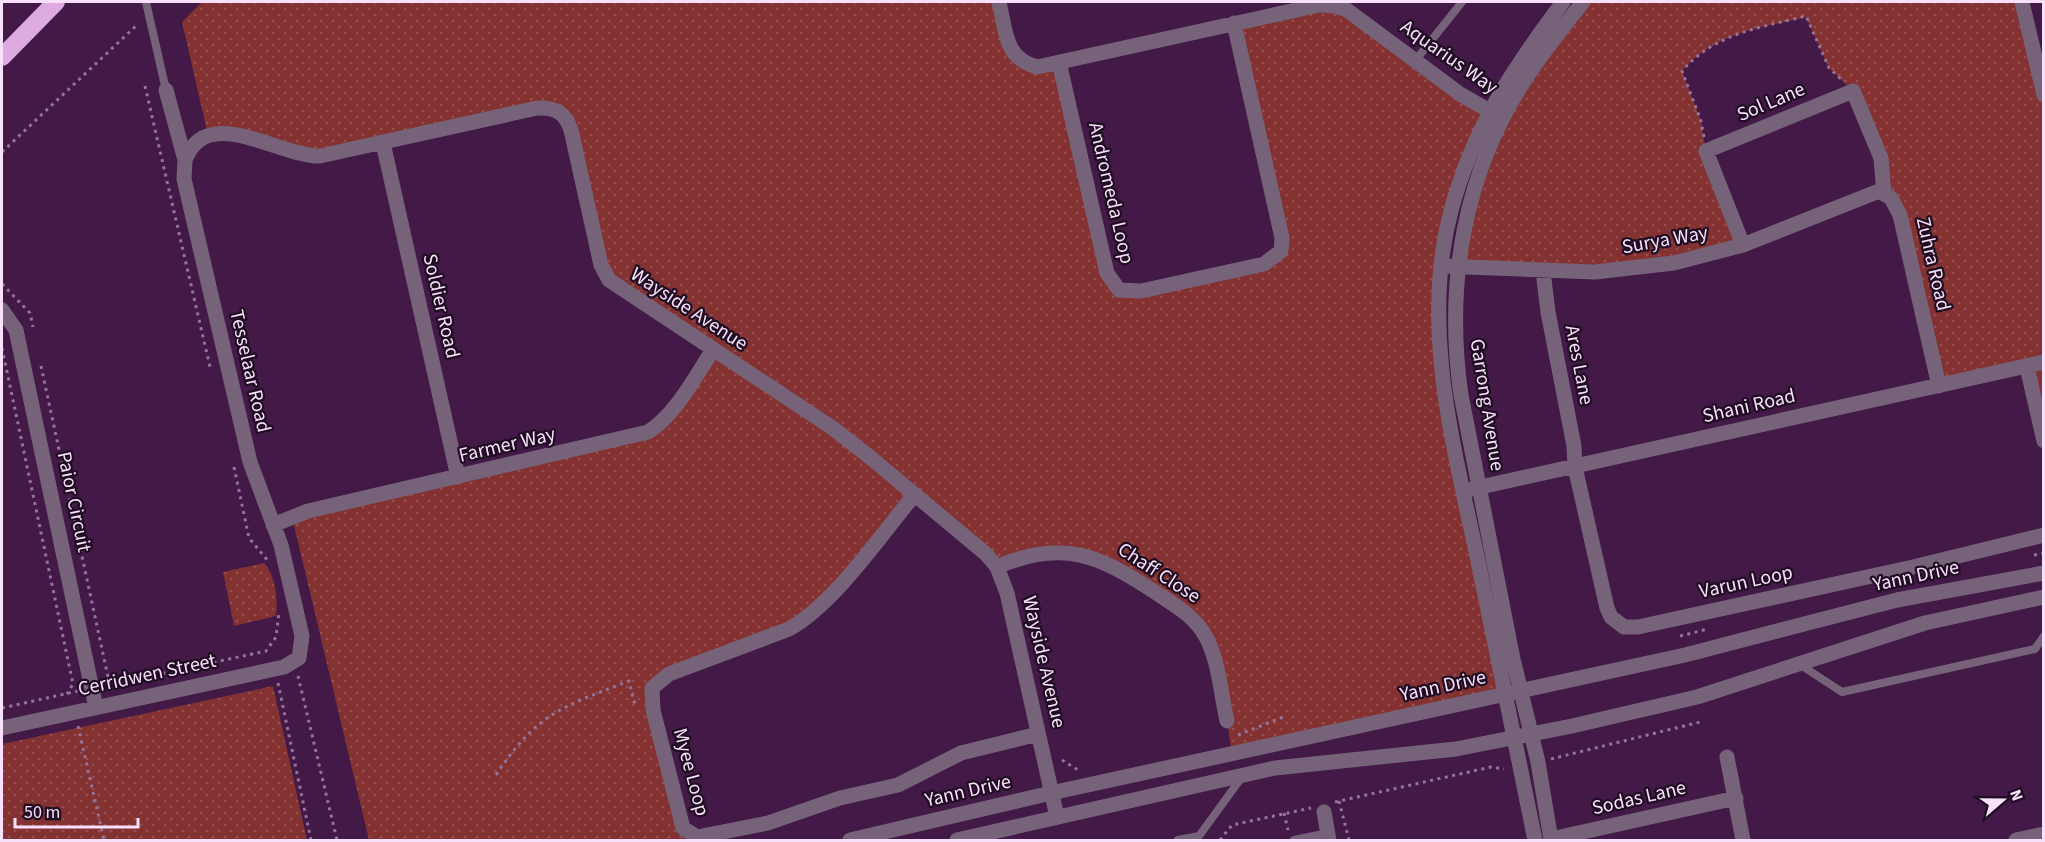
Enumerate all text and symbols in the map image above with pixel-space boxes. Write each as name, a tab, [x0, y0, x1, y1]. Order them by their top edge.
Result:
street label: Aquarius Way	[1395, 13, 1504, 101]
street label: Sol Lane	[1733, 75, 1809, 129]
street label: Andromeda Loop	[1081, 119, 1141, 267]
street label: Zuhra Road	[1909, 214, 1957, 314]
street label: Surya Way	[1620, 219, 1711, 261]
street label: Soldier Road	[415, 251, 467, 361]
street label: Wayside Avenue	[625, 261, 753, 357]
street label: Tesselaar Road	[222, 307, 278, 435]
street label: Ares Lane	[1558, 323, 1600, 407]
street label: Garrong Avenue	[1463, 337, 1511, 473]
street label: Shani Road	[1700, 382, 1798, 430]
street label: Farmer Way	[456, 420, 559, 470]
street label: Paior Circuit	[50, 449, 98, 555]
street label: Chaff Close	[1112, 536, 1206, 610]
street label: Yann Drive	[1869, 553, 1962, 599]
street label: Varun Loop	[1697, 558, 1795, 606]
street label: Wayside Avenue	[1015, 593, 1073, 731]
street label: Cerridwen Street	[75, 647, 219, 703]
street label: Yann Drive	[1396, 663, 1489, 709]
street label: Myee Loop	[666, 725, 716, 819]
street label: Yann Drive	[921, 768, 1014, 815]
north arrow	[1973, 770, 2033, 830]
street label: Sodas Lane	[1589, 774, 1689, 822]
text: N	[2004, 786, 2028, 804]
scale bar	[15, 791, 138, 829]
text: 50 m	[24, 800, 60, 825]

